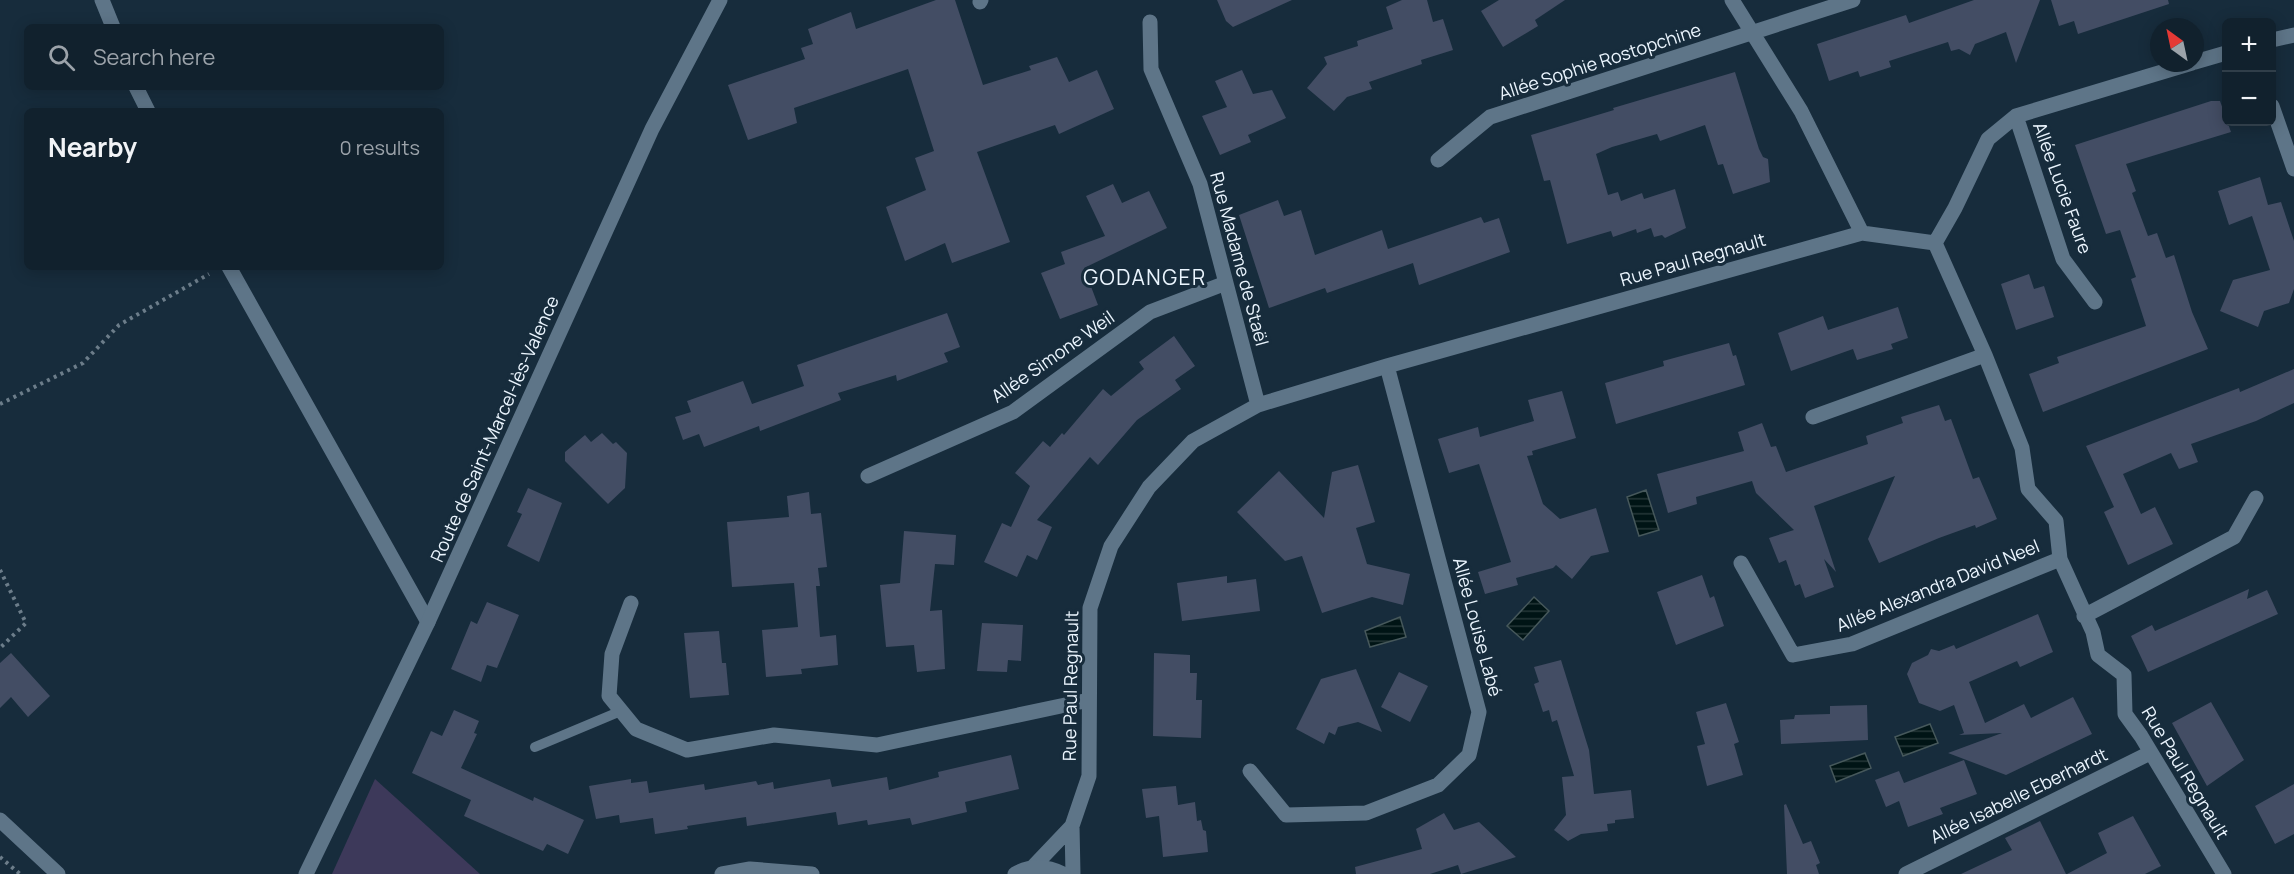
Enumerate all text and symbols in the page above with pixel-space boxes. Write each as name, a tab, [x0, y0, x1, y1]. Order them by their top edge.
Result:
street label: Allée Sophie Rostopchine	[1495, 17, 1704, 105]
north arrow	[2150, 18, 2204, 72]
map controls	[2222, 18, 2276, 126]
button: +	[2222, 18, 2276, 72]
search box	[24, 24, 444, 90]
icon: search	[45, 41, 78, 74]
text: Search here	[93, 42, 215, 72]
button: −	[2222, 72, 2276, 126]
street label: Allée Lucie Faure	[2028, 118, 2098, 257]
text: Nearby	[48, 129, 137, 165]
text: 0 results	[340, 134, 420, 161]
street label: Rue Madame de Staël	[1205, 169, 1275, 348]
street label: Rue Paul Regnault	[1617, 227, 1768, 291]
district label: GODANGER	[1083, 263, 1207, 291]
street label: Route de Saint-Marcel-lès-Valence	[424, 292, 564, 565]
street label: Allée Simone Weil	[986, 305, 1119, 408]
street label: Allée Alexandra David Neel	[1832, 533, 2043, 637]
street label: Allée Louise Labé	[1448, 555, 1508, 699]
street label: Rue Paul Regnault	[1057, 611, 1083, 761]
street label: Rue Paul Regnault	[2137, 702, 2235, 843]
street label: Allée Isabelle Eberhardt	[1926, 742, 2111, 849]

